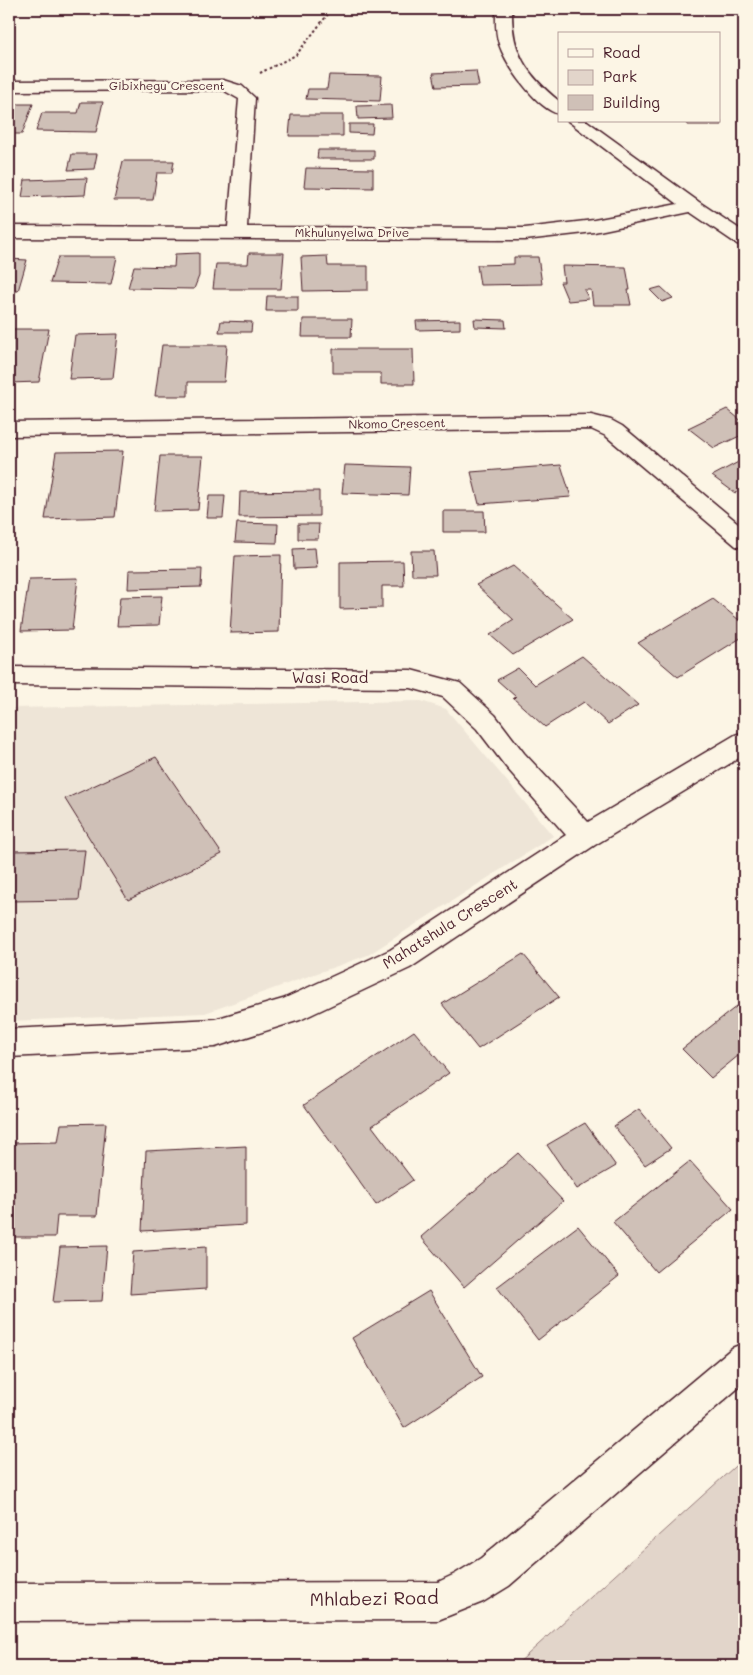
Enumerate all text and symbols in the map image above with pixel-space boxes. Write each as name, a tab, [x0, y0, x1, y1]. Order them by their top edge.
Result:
legend	[558, 32, 720, 122]
text: Road	[603, 42, 640, 62]
text: Park	[603, 66, 637, 86]
street label: Gibixhegu Crescent	[109, 77, 225, 93]
text: Building	[603, 92, 660, 112]
street label: Mkhulunyelwa Drive	[295, 224, 409, 240]
street label: Nkomo Crescent	[348, 414, 446, 432]
street label: Wasi Road	[292, 667, 368, 687]
street label: Mahatshula Crescent	[378, 873, 521, 973]
street label: Mhlabezi Road	[309, 1585, 439, 1611]

